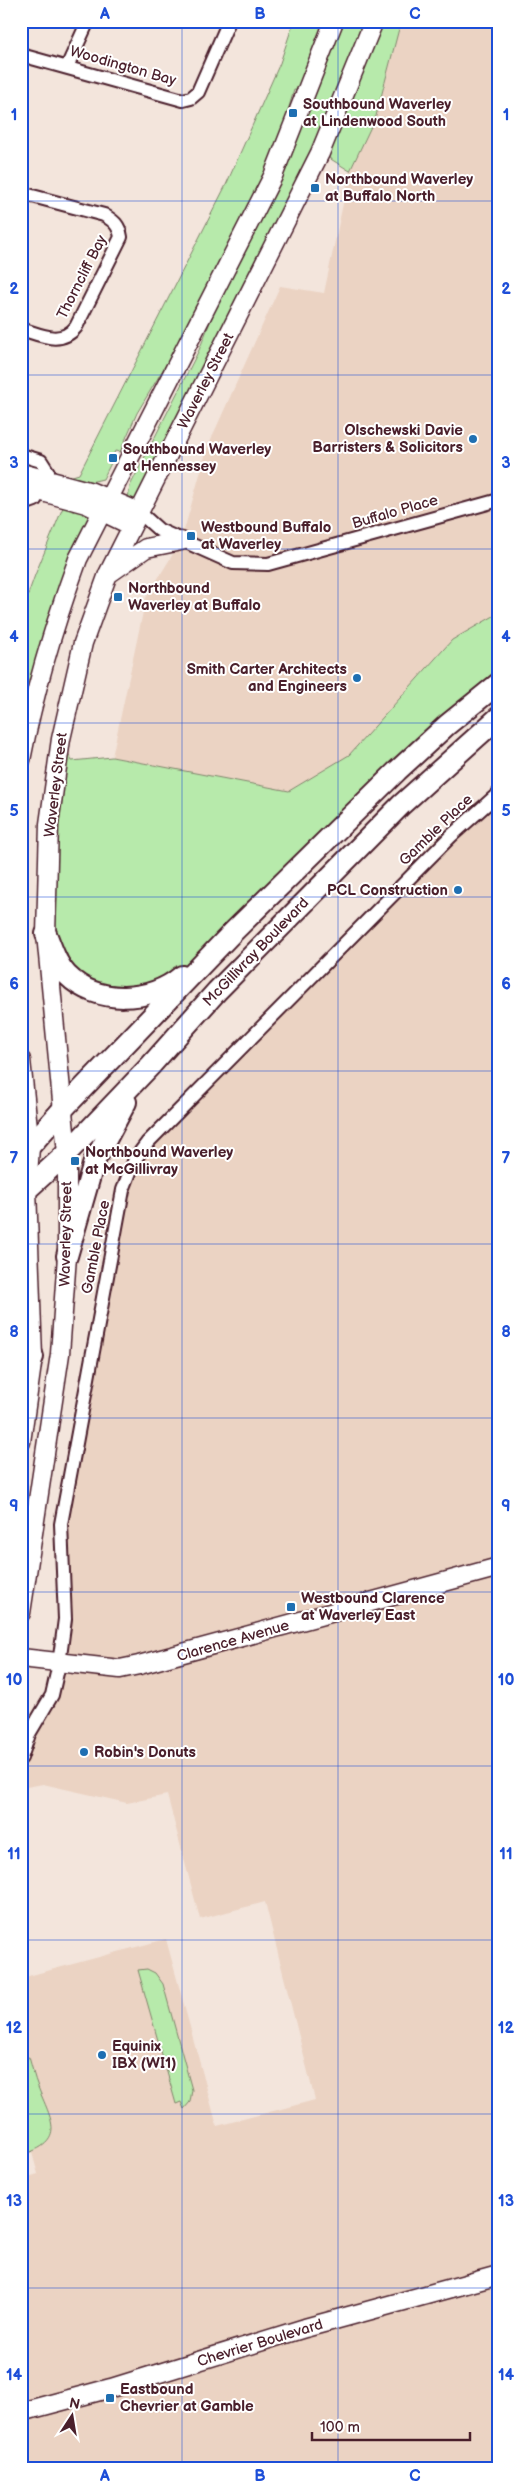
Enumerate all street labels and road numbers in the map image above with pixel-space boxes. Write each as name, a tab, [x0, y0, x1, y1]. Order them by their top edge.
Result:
street label: Woodington Bay	[68, 42, 179, 90]
street label: Thorncliff Bay	[53, 232, 111, 322]
street label: Waverley Street	[174, 329, 239, 432]
street label: Buffalo Place	[350, 491, 440, 533]
street label: Waverley Street	[40, 731, 72, 838]
street label: Gamble Place	[395, 790, 477, 870]
street label: McGillivray Boulevard	[199, 893, 313, 1011]
street label: Waverley Street	[56, 1181, 76, 1287]
street label: Gamble Place	[78, 1198, 114, 1295]
street label: Clarence Avenue	[175, 1616, 292, 1666]
street label: Chevrier Boulevard	[195, 2315, 325, 2371]

